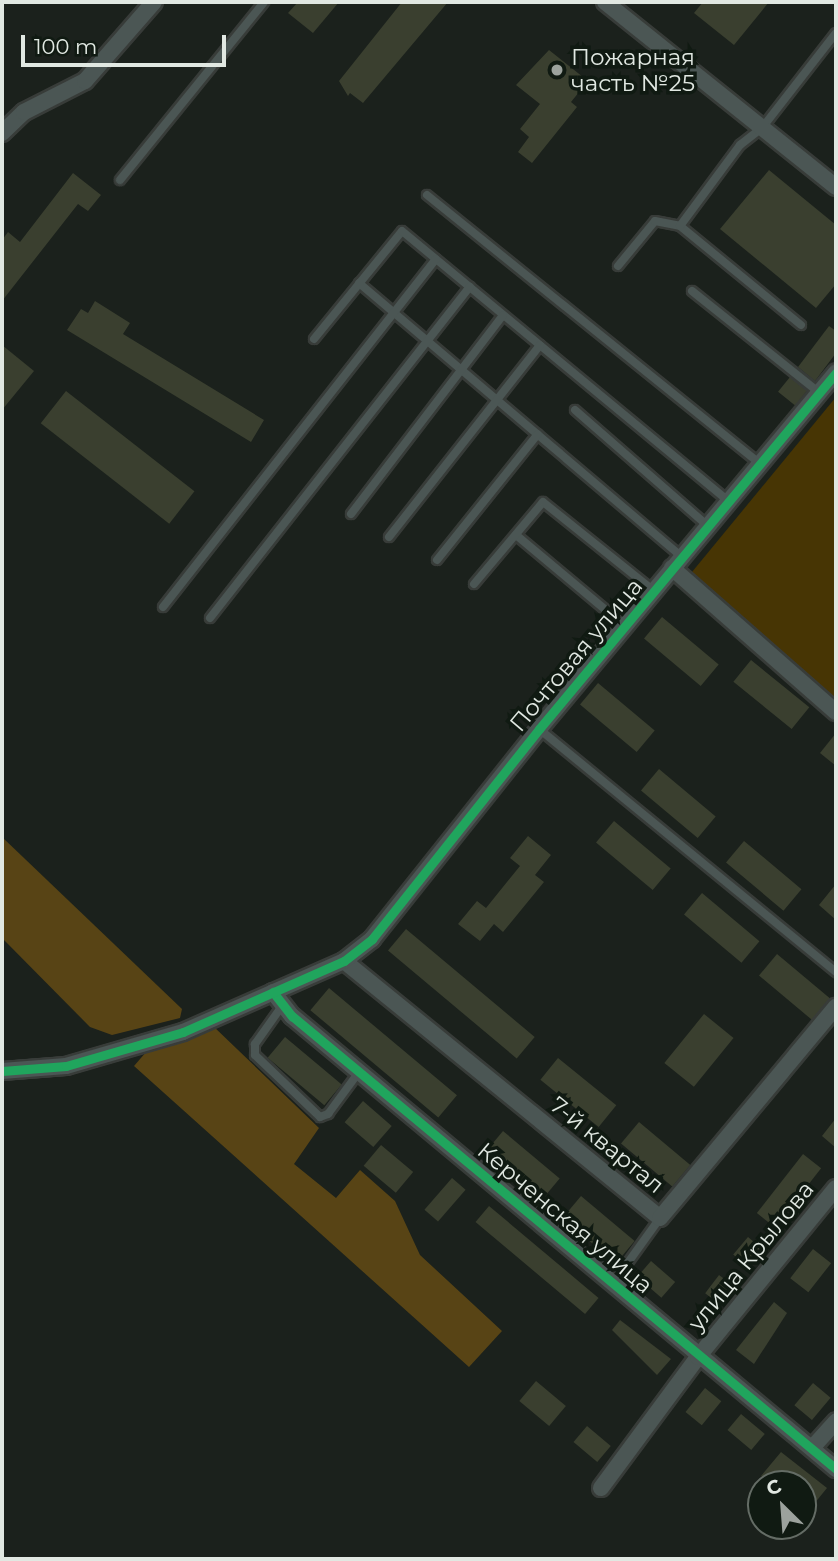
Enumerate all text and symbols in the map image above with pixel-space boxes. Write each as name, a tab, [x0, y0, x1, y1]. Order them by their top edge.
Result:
scale bar	[24, 21, 229, 65]
text: 100 m	[34, 34, 97, 59]
place label: Пожарная часть №25	[571, 43, 695, 97]
marker: Пожарная часть №25	[549, 62, 565, 78]
street label: Почтовая улица	[504, 573, 648, 737]
street label: 7-й квартал	[545, 1091, 669, 1199]
street label: Керченская улица	[472, 1137, 658, 1299]
street label: улица Крылова	[682, 1176, 820, 1336]
north arrow	[747, 1470, 817, 1540]
text: С	[763, 1474, 785, 1501]

